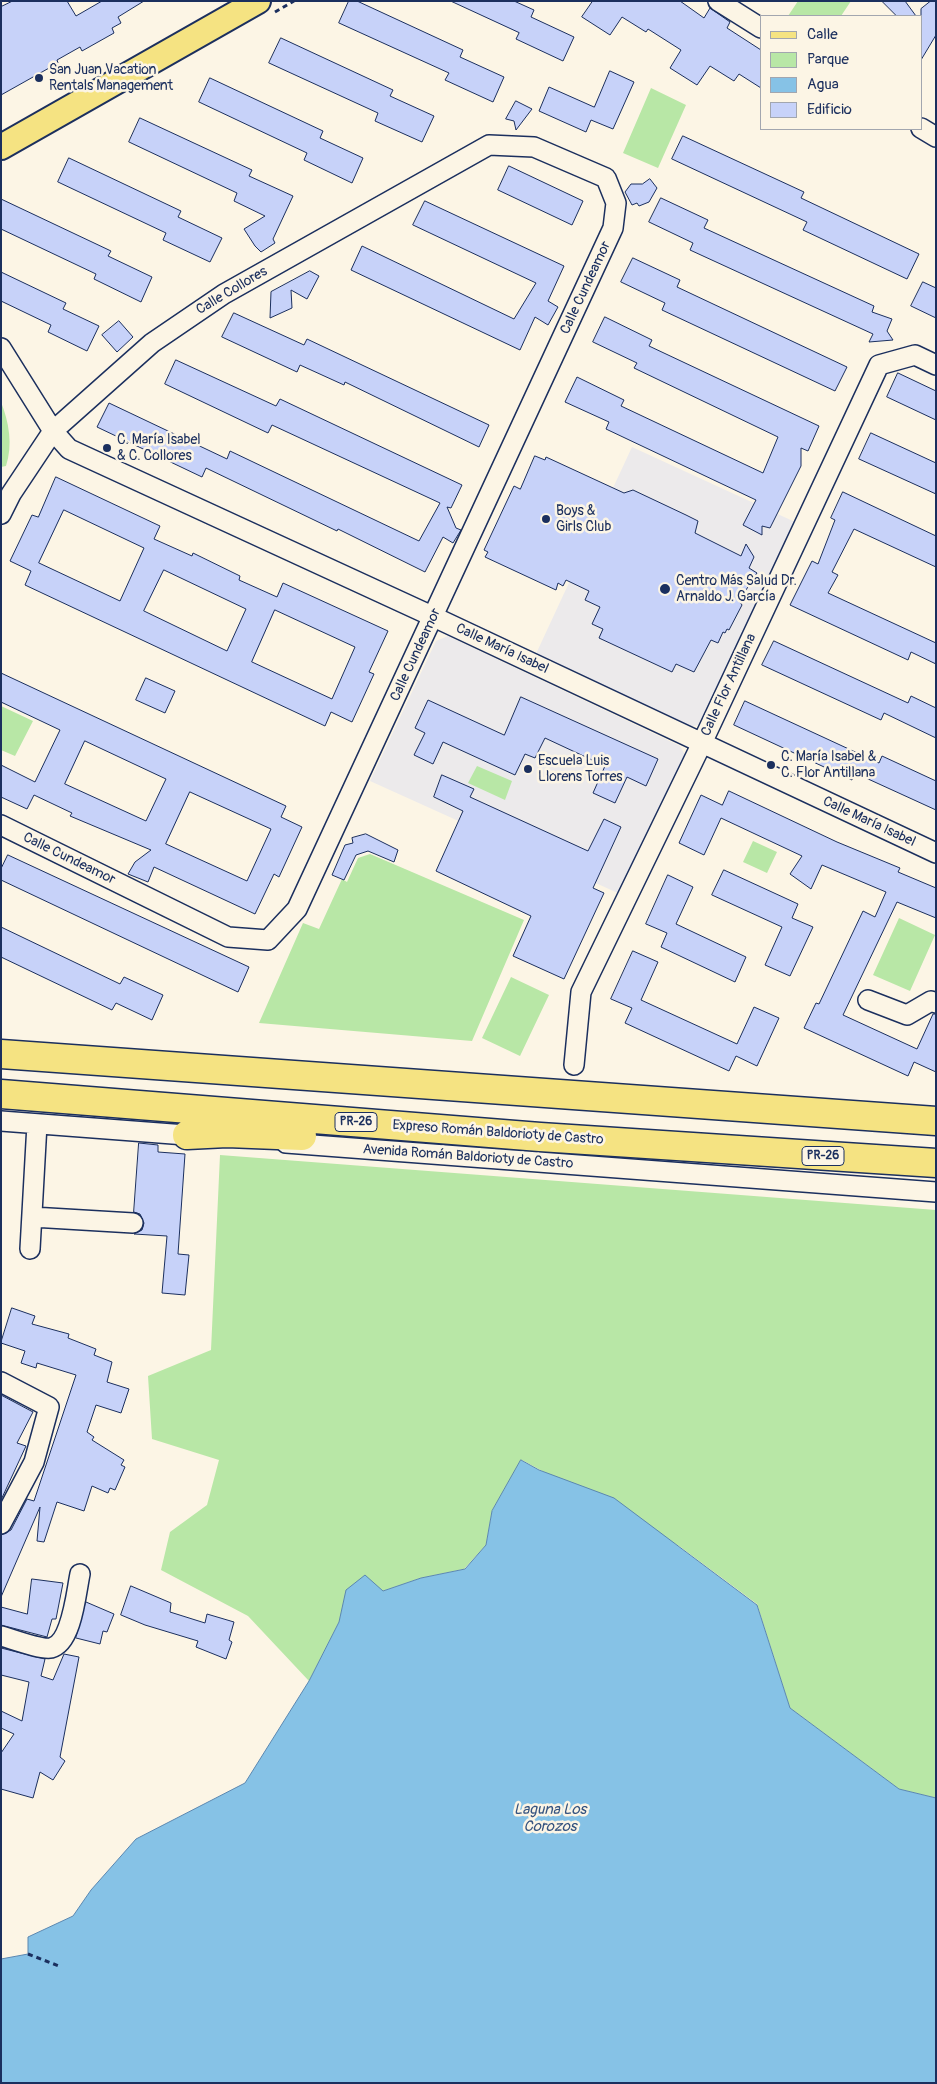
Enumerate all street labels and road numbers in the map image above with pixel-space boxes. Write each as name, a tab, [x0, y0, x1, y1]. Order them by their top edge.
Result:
street label: Calle Cundeamor	[557, 239, 615, 337]
street label: Calle Collores	[193, 263, 271, 319]
street label: Calle Cundeamor	[387, 606, 445, 704]
street label: Calle María Isabel	[453, 620, 551, 678]
street label: Calle Flor Antillana	[698, 631, 760, 739]
street label: Calle María Isabel	[820, 793, 918, 851]
street label: Calle Cundeamor	[20, 829, 118, 889]
road number: PR-26	[335, 1112, 377, 1132]
street label: Expreso Román Baldorioty de Castro	[392, 1117, 604, 1149]
street label: Avenida Román Baldorioty de Castro	[362, 1141, 574, 1173]
road number: PR-26	[802, 1146, 844, 1166]

